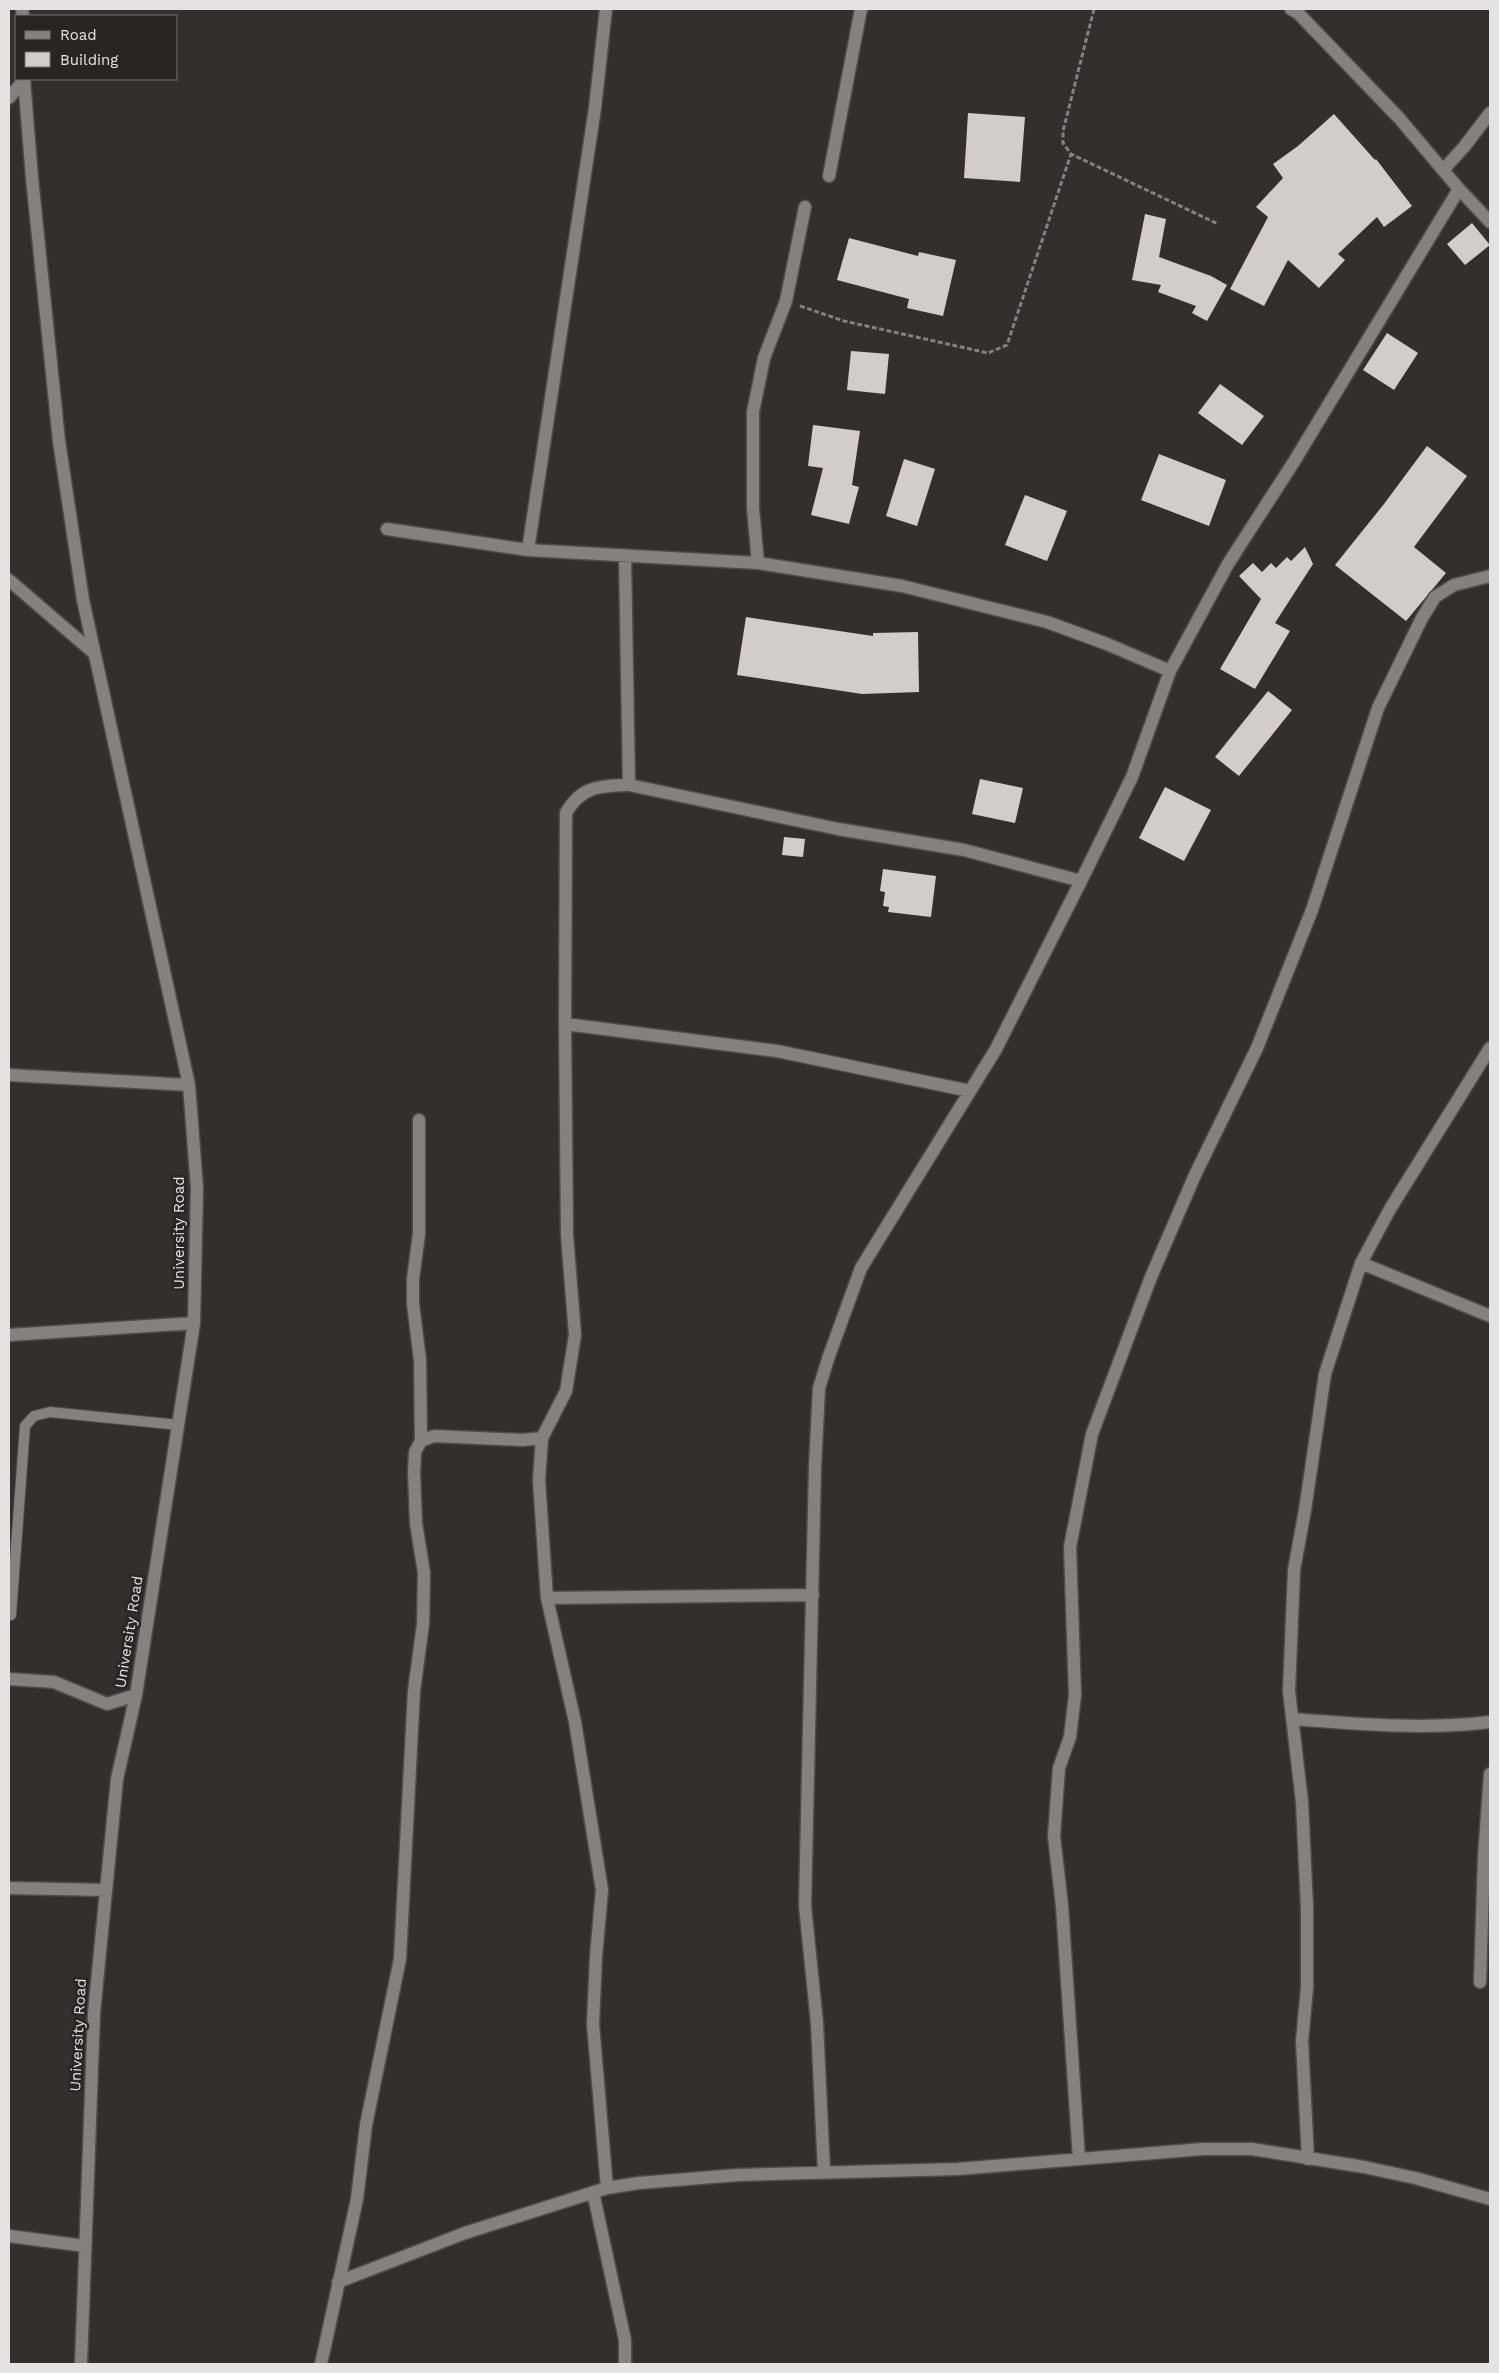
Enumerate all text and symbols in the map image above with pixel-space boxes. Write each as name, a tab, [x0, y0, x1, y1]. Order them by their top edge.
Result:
legend	[15, 15, 178, 80]
text: Road	[60, 26, 97, 44]
text: Building	[60, 51, 118, 69]
street label: University Road	[170, 1176, 188, 1290]
street label: University Road	[111, 1575, 147, 1689]
street label: University Road	[66, 1978, 90, 2092]

